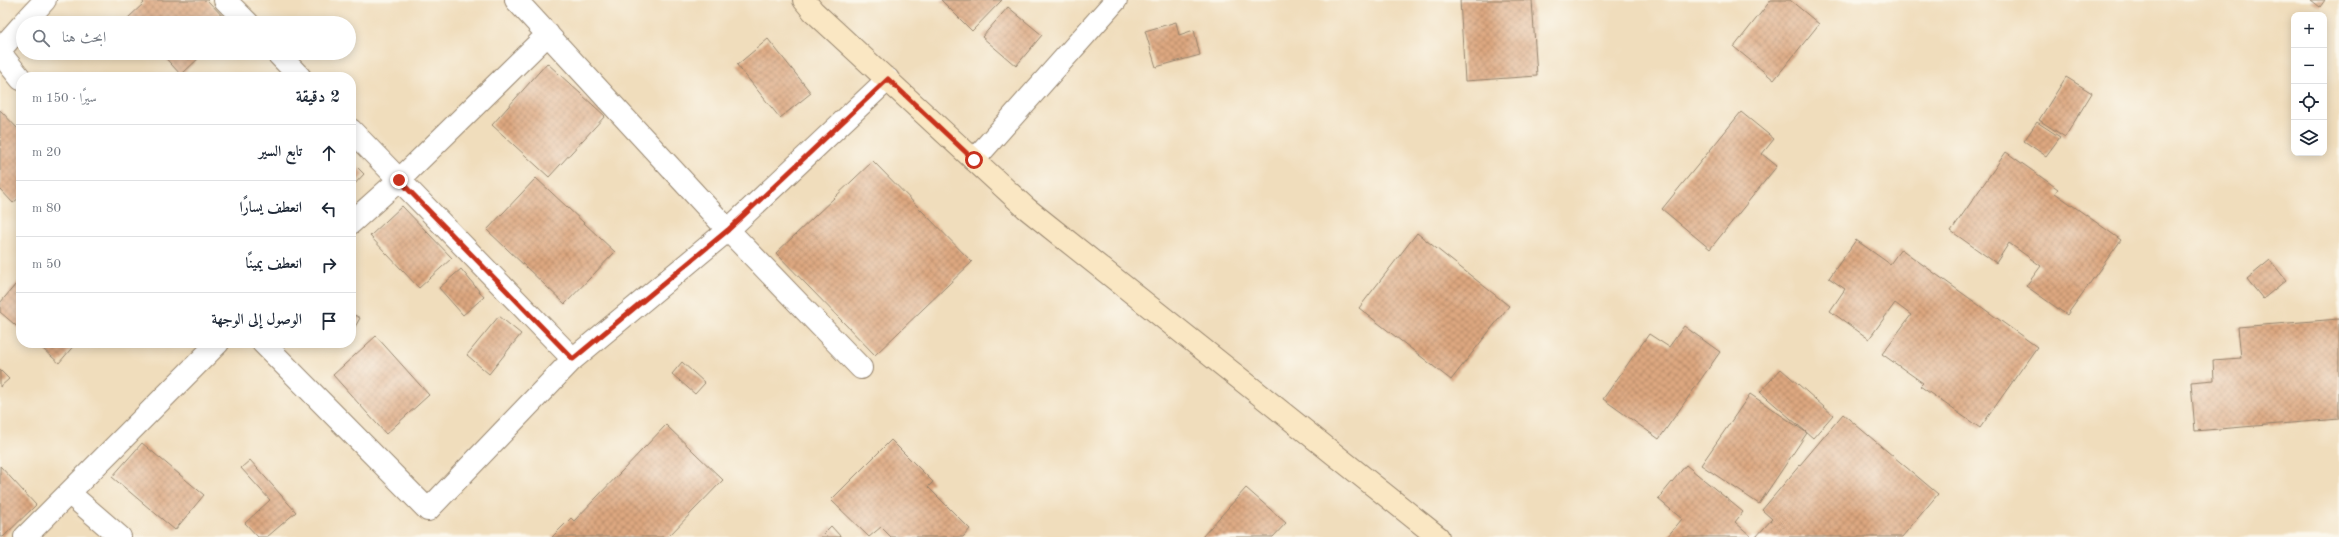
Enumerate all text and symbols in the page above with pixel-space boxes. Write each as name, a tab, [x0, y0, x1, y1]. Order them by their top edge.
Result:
map controls	[2291, 12, 2327, 156]
button: +	[2291, 12, 2327, 48]
search box	[16, 16, 356, 60]
icon: search	[30, 27, 52, 49]
text: ابحث هنا	[62, 31, 106, 46]
button: −	[2291, 48, 2327, 84]
button: locate	[2291, 84, 2327, 120]
text: 2 دقيقة	[296, 89, 340, 106]
text: سيرًا · 150 m	[32, 92, 97, 105]
button: layers	[2291, 120, 2327, 156]
icon: ahead	[318, 142, 340, 164]
text: تابع السير	[259, 145, 302, 160]
text: 20 m	[32, 146, 61, 159]
route start	[965, 151, 983, 169]
route end	[390, 171, 408, 189]
icon: left	[318, 198, 340, 220]
text: انعطف يسارًا	[240, 201, 302, 216]
text: 80 m	[32, 202, 61, 215]
icon: right	[318, 254, 340, 276]
text: انعطف يمينًا	[246, 257, 302, 272]
text: 50 m	[32, 258, 61, 271]
icon: arrive	[318, 310, 340, 332]
text: الوصول إلى الوجهة	[211, 313, 302, 328]

